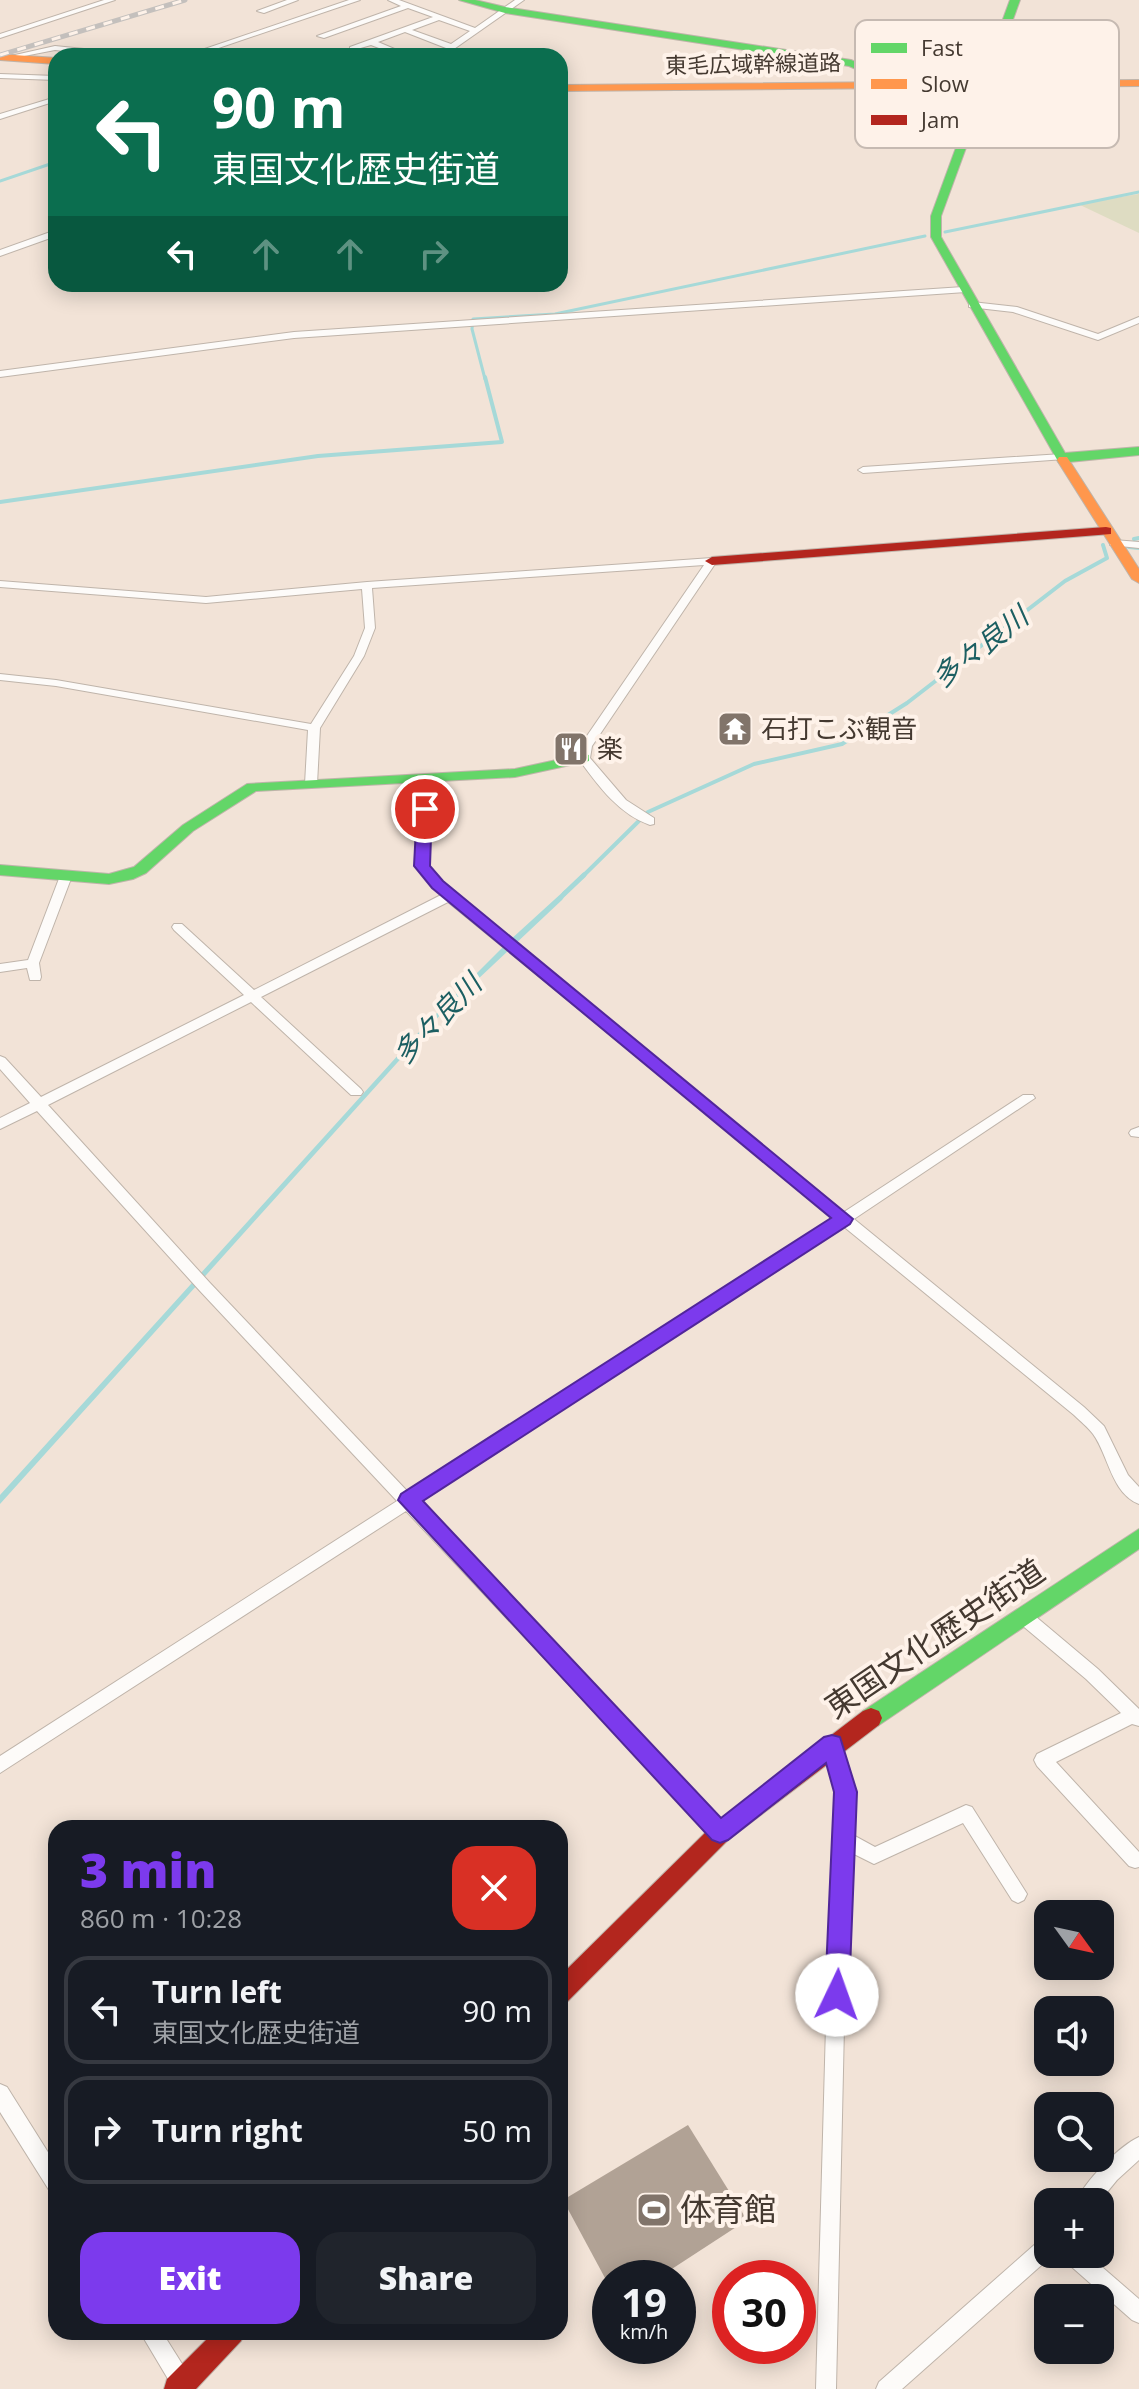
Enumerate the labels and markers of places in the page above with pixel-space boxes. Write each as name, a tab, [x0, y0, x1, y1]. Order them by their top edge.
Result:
temple icon: 石打こぶ観音	[716, 710, 754, 748]
place label: 石打こぶ観音	[761, 710, 917, 746]
restaurant icon: 楽	[552, 730, 590, 768]
place label: 楽	[597, 730, 623, 766]
pin	[391, 775, 459, 843]
place label: 体育館	[680, 2187, 776, 2230]
sports icon: 体育館	[635, 2191, 673, 2229]

